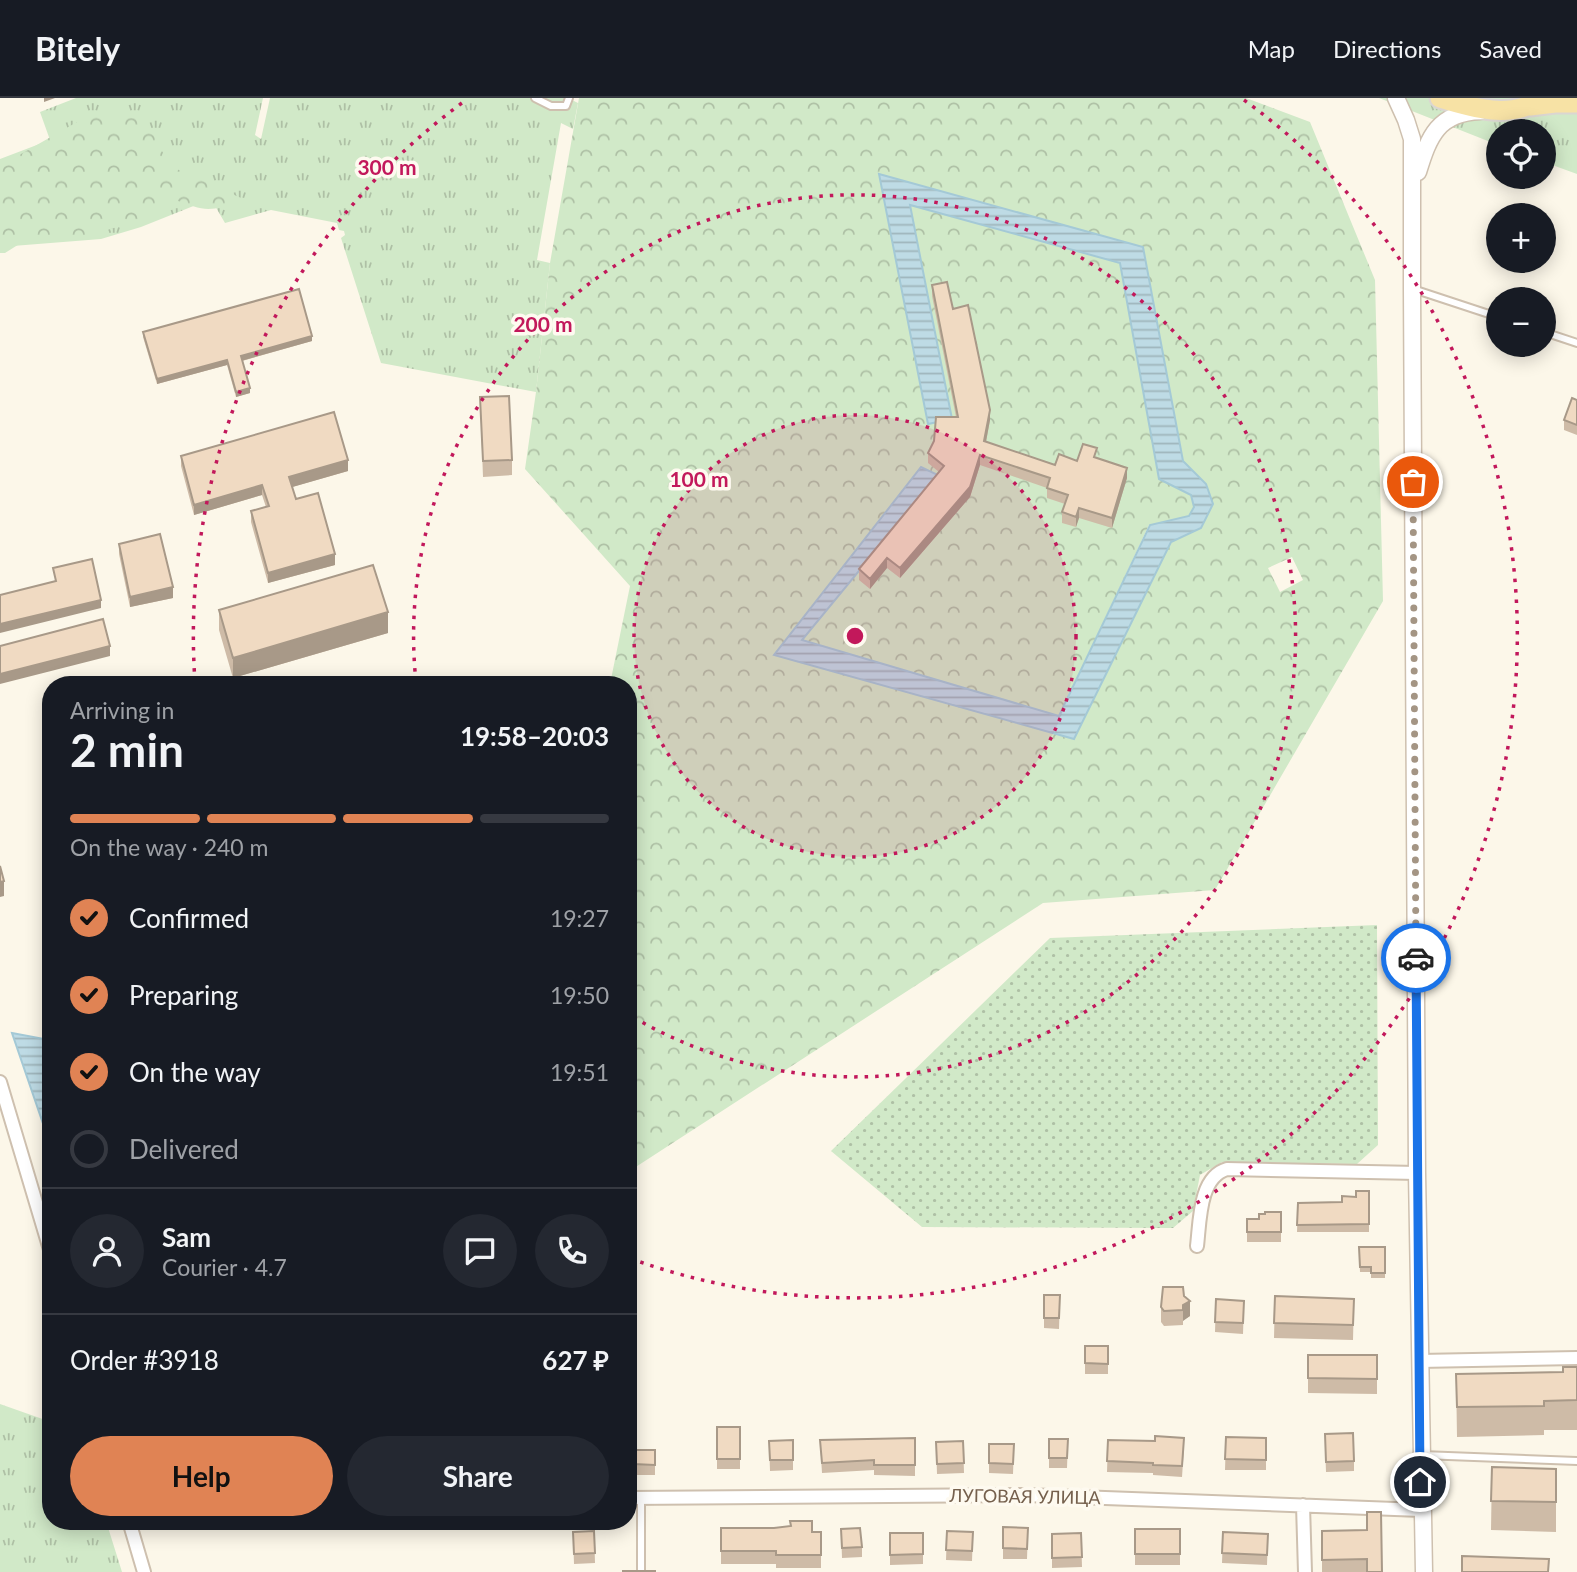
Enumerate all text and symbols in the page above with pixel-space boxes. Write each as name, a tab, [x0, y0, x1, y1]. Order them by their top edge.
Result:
text: Bitely	[35, 28, 120, 68]
text: Map	[1248, 34, 1295, 63]
text: Directions	[1333, 34, 1441, 63]
text: Saved	[1479, 34, 1542, 63]
map controls	[1486, 119, 1556, 357]
button: locate	[1486, 119, 1556, 189]
text: 300 m	[357, 154, 417, 179]
button: +	[1486, 203, 1556, 273]
button: −	[1486, 287, 1556, 357]
text: 200 m	[513, 311, 573, 336]
pin	[1383, 452, 1443, 512]
icon: bag	[1394, 463, 1432, 501]
text: 100 m	[669, 466, 729, 491]
centre of rings	[843, 624, 867, 648]
text: Arriving in	[70, 696, 174, 724]
text: 19:58–20:03	[460, 720, 609, 752]
text: 2 min	[70, 722, 184, 777]
text: On the way · 240 m	[70, 833, 269, 861]
icon: check	[70, 899, 108, 937]
text: Confirmed	[129, 902, 249, 934]
text: 19:27	[550, 904, 609, 932]
courier	[1381, 923, 1451, 993]
icon: car	[1397, 939, 1435, 977]
icon: check	[70, 976, 108, 1014]
text: Preparing	[129, 979, 238, 1011]
text: 19:50	[550, 981, 609, 1009]
icon: check	[70, 1053, 108, 1091]
text: On the way	[129, 1056, 261, 1088]
text: 19:51	[550, 1058, 609, 1086]
text: Delivered	[129, 1133, 239, 1165]
button: person	[70, 1214, 144, 1288]
button: chat	[443, 1214, 517, 1288]
button: phone	[535, 1214, 609, 1288]
text: Sam	[162, 1221, 211, 1253]
text: Courier · 4.7	[162, 1253, 287, 1281]
text: Order #3918	[70, 1344, 219, 1376]
text: 627 ₽	[542, 1344, 609, 1376]
button: Help	[70, 1436, 333, 1516]
button: Share	[347, 1436, 609, 1516]
pin	[1390, 1452, 1450, 1512]
icon: home	[1401, 1463, 1439, 1501]
street label: ЛУГОВАЯ УЛИЦА	[948, 1484, 1102, 1508]

